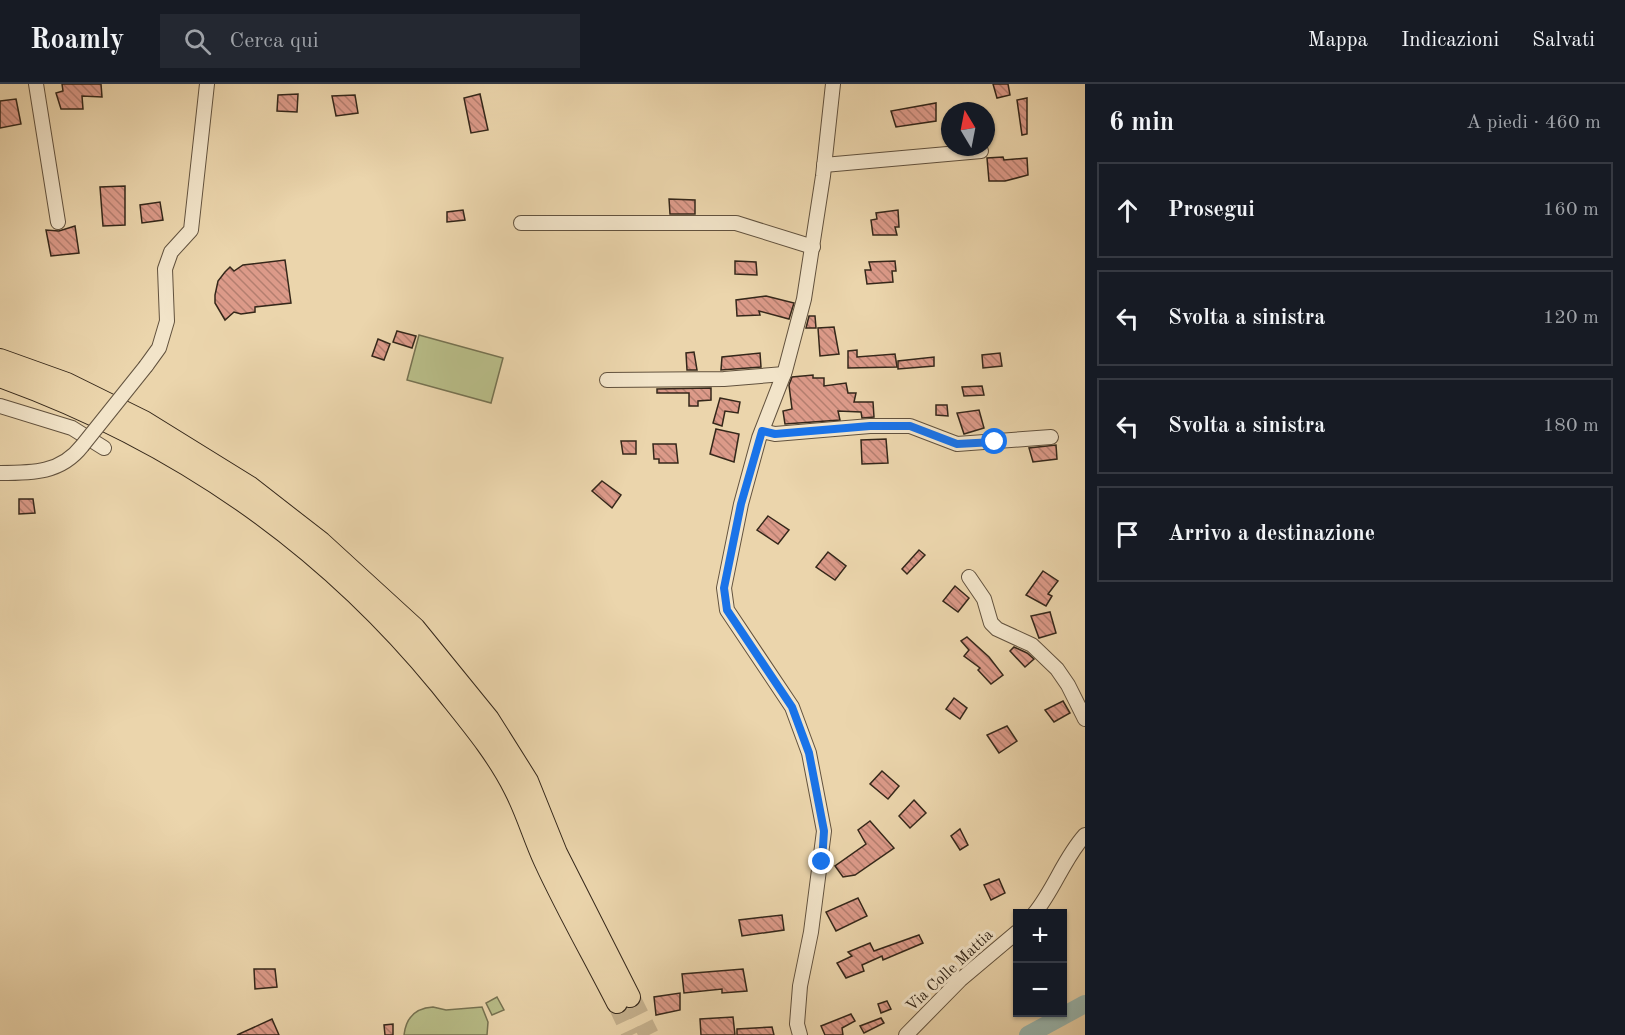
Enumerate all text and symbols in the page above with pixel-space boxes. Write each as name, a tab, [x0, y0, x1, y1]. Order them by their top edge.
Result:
search box	[160, 14, 580, 68]
icon: search	[181, 25, 214, 58]
text: Roamly	[30, 27, 124, 55]
text: Cerca qui	[229, 30, 319, 52]
text: Mappa	[1308, 30, 1368, 51]
text: Indicazioni	[1401, 30, 1499, 51]
text: Salvati	[1532, 30, 1595, 51]
north arrow	[941, 102, 995, 156]
text: 6 min	[1109, 110, 1174, 136]
text: A piedi · 460 m	[1466, 113, 1601, 133]
icon: ahead	[1111, 194, 1144, 227]
text: Prosegui	[1168, 199, 1255, 221]
text: 160 m	[1543, 200, 1599, 220]
icon: left	[1111, 302, 1144, 335]
text: Svolta a sinistra	[1168, 307, 1326, 329]
text: 120 m	[1543, 308, 1599, 328]
icon: left	[1111, 410, 1144, 443]
text: Svolta a sinistra	[1168, 415, 1326, 437]
text: 180 m	[1543, 416, 1599, 436]
route start	[981, 428, 1007, 454]
icon: arrive	[1111, 518, 1144, 551]
text: Arrivo a destinazione	[1168, 523, 1375, 545]
route end	[808, 848, 834, 874]
map controls	[1013, 909, 1067, 1017]
button: +	[1013, 909, 1067, 963]
street label: Via Colle Mattia	[904, 927, 997, 1015]
button: −	[1013, 963, 1067, 1017]

